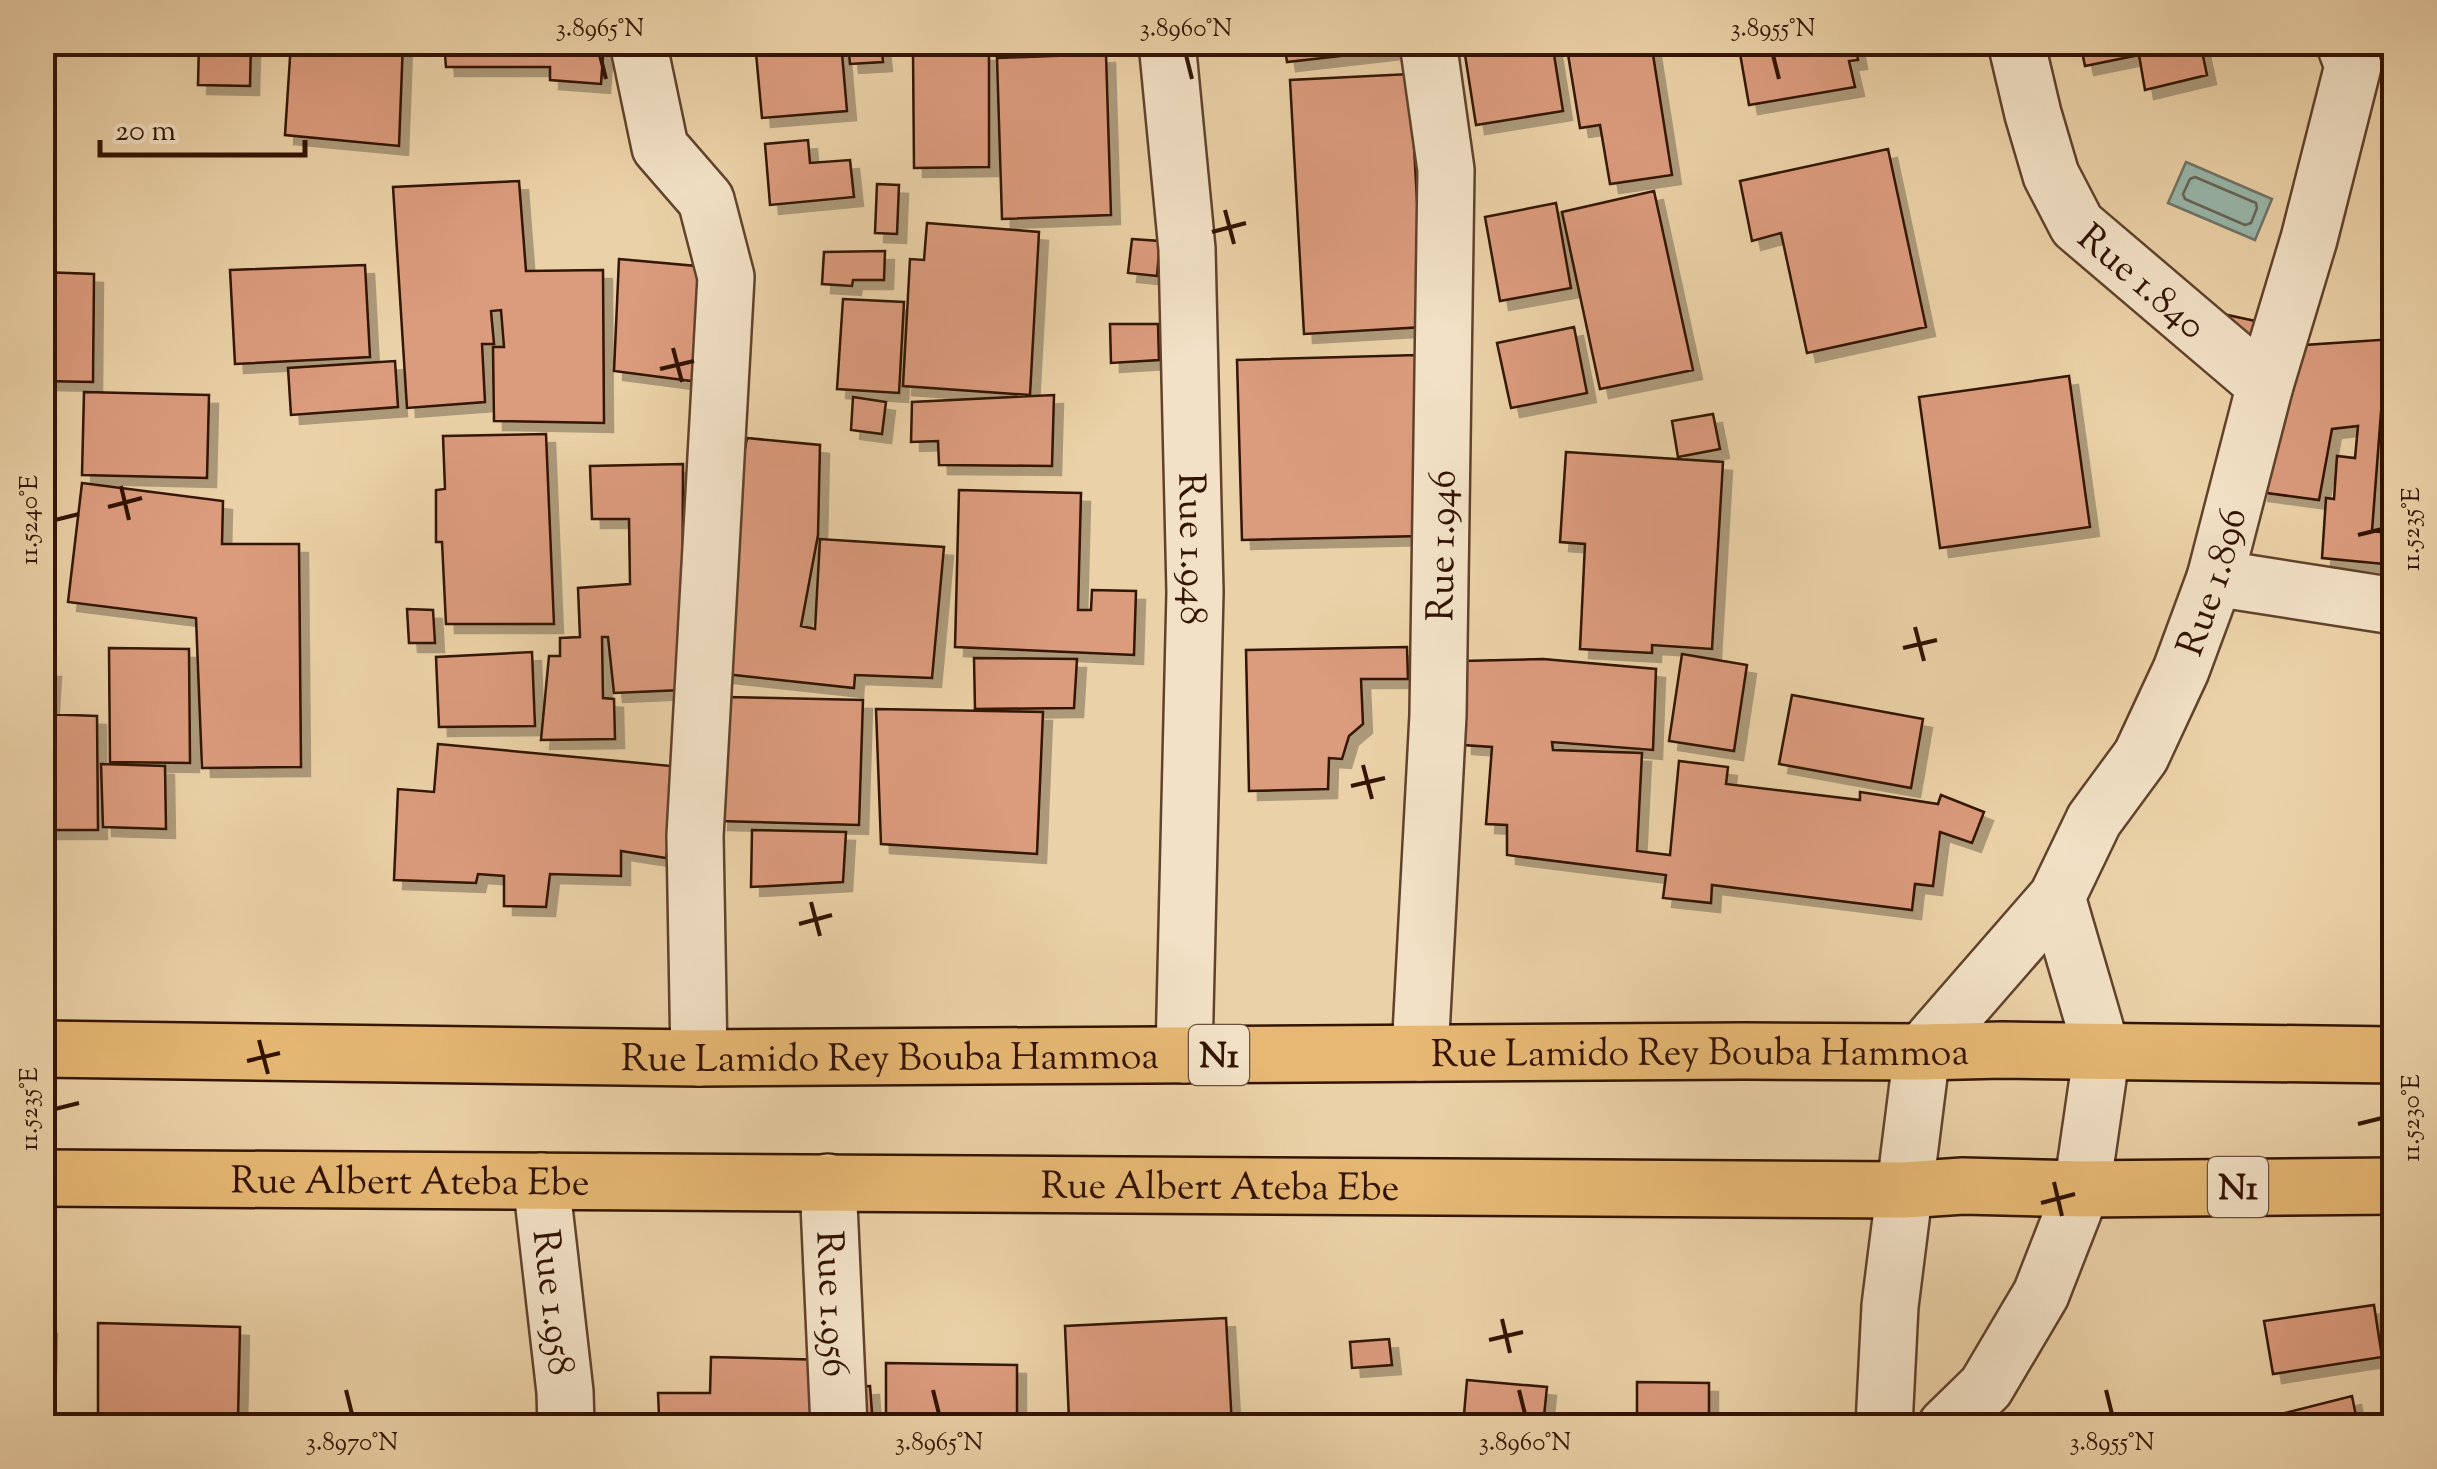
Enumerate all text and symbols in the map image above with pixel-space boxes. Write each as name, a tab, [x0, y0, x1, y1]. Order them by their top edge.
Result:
text: 3.8965°N	[556, 12, 644, 48]
text: 3.8960°N	[1140, 12, 1232, 48]
text: 3.8955°N	[1730, 12, 1816, 48]
scale bar	[100, 95, 305, 157]
text: 20 m	[115, 111, 176, 154]
street label: Rue 1.840	[2064, 213, 2216, 354]
street label: Rue 1.946	[1416, 469, 1473, 622]
street label: Rue 1.948	[1161, 472, 1218, 626]
text: 11.5240°E	[13, 475, 49, 565]
text: 11.5235°E	[2395, 487, 2431, 571]
street label: Rue 1.896	[2165, 503, 2263, 665]
road number: N1	[1189, 1025, 1249, 1085]
street label: Rue Lamido Rey Bouba Hammoa	[1431, 1028, 1970, 1084]
street label: Rue Lamido Rey Bouba Hammoa	[621, 1032, 1159, 1089]
text: 11.5235°E	[13, 1067, 49, 1151]
text: 11.5230°E	[2395, 1074, 2431, 1162]
street label: Rue Albert Ateba Ebe	[230, 1156, 590, 1213]
road number: N1	[2208, 1157, 2268, 1217]
street label: Rue Albert Ateba Ebe	[1040, 1161, 1400, 1218]
street label: Rue 1.958	[516, 1227, 586, 1379]
street label: Rue 1.956	[799, 1230, 860, 1378]
text: 3.8970°N	[306, 1426, 398, 1462]
text: 3.8965°N	[895, 1426, 983, 1462]
text: 3.8960°N	[1479, 1426, 1571, 1462]
text: 3.8955°N	[2069, 1426, 2155, 1462]

